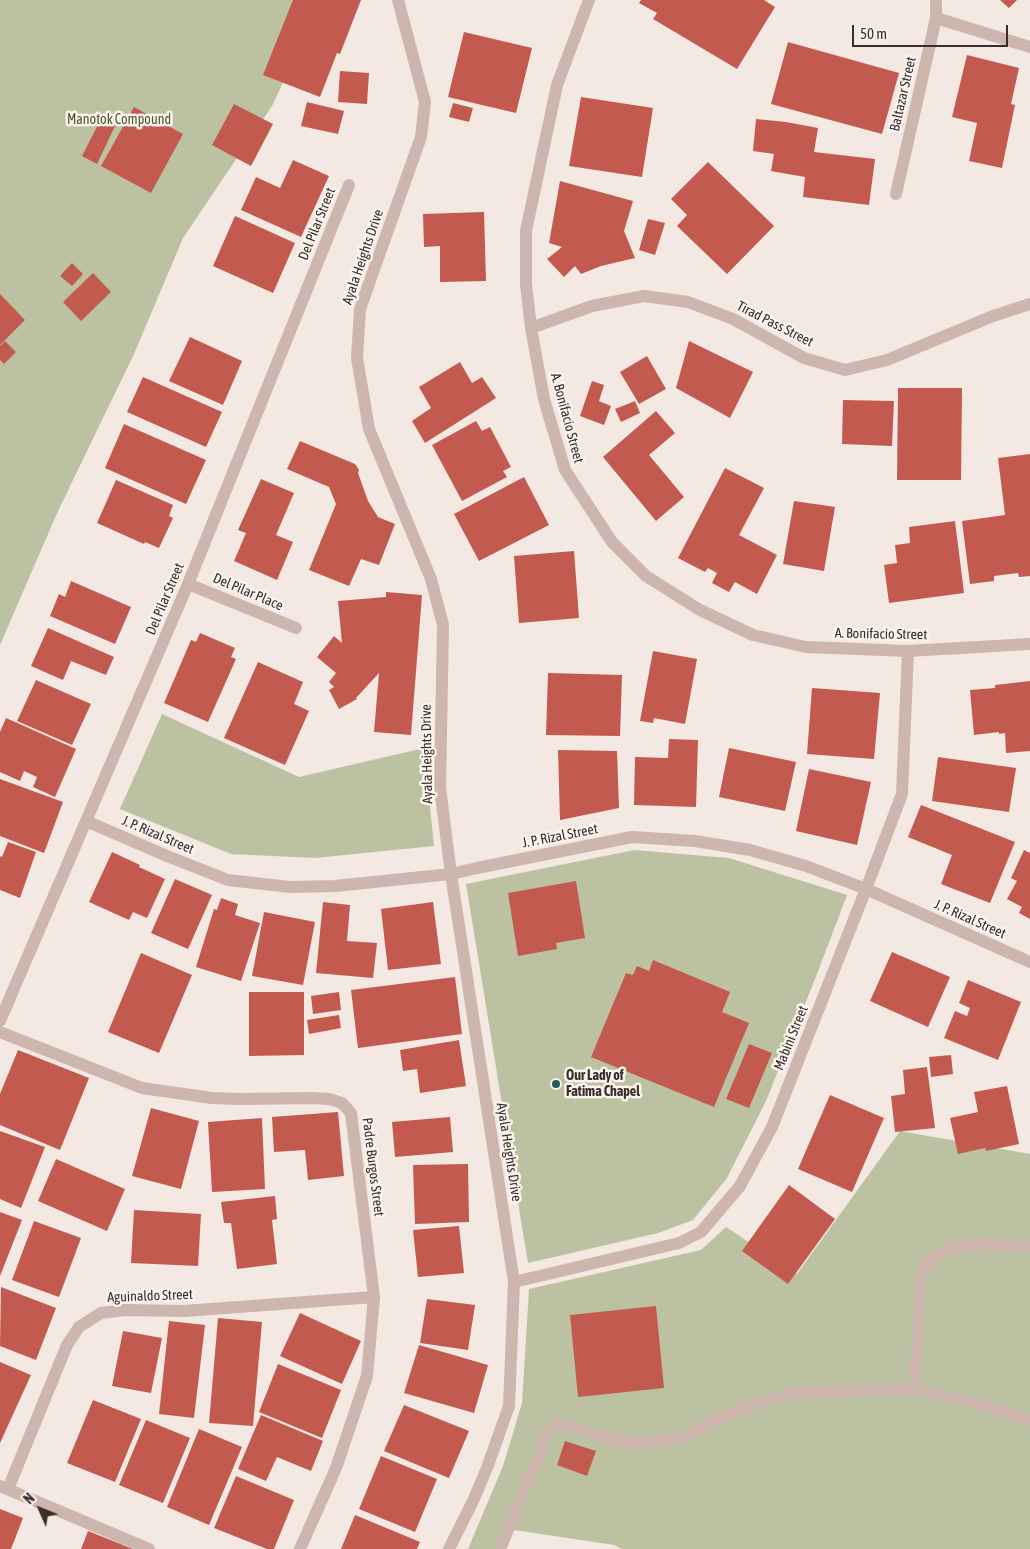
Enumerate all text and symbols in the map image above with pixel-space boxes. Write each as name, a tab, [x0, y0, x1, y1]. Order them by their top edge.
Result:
scale bar	[855, 15, 1011, 47]
text: 50 m	[860, 25, 887, 42]
street label: Baltazar Street	[886, 55, 920, 133]
park label: Manotok Compound	[67, 112, 171, 128]
street label: Del Pilar Street	[295, 185, 339, 263]
street label: Ayala Heights Drive	[339, 207, 387, 307]
street label: Tirad Pass Street	[734, 298, 816, 350]
street label: A. Bonifacio Street	[547, 371, 587, 465]
street label: Del Pilar Street	[142, 560, 188, 638]
street label: Del Pilar Place	[210, 570, 286, 614]
street label: A. Bonifacio Street	[835, 625, 927, 643]
street label: Ayala Heights Drive	[418, 704, 436, 804]
street label: J. P. Rizal Street	[120, 812, 196, 858]
street label: J. P. Rizal Street	[521, 820, 599, 852]
street label: J. P. Rizal Street	[932, 896, 1008, 942]
street label: Mabini Street	[770, 1003, 812, 1073]
place label: Our Lady of Fatima Chapel	[566, 1068, 640, 1100]
marker: Our Lady of Fatima Chapel	[550, 1078, 562, 1090]
street label: Ayala Heights Drive	[493, 1101, 525, 1203]
street label: Padre Burgos Street	[359, 1117, 387, 1217]
street label: Aguinaldo Street	[107, 1286, 193, 1306]
north arrow	[15, 1484, 65, 1534]
text: N	[21, 1490, 38, 1507]

